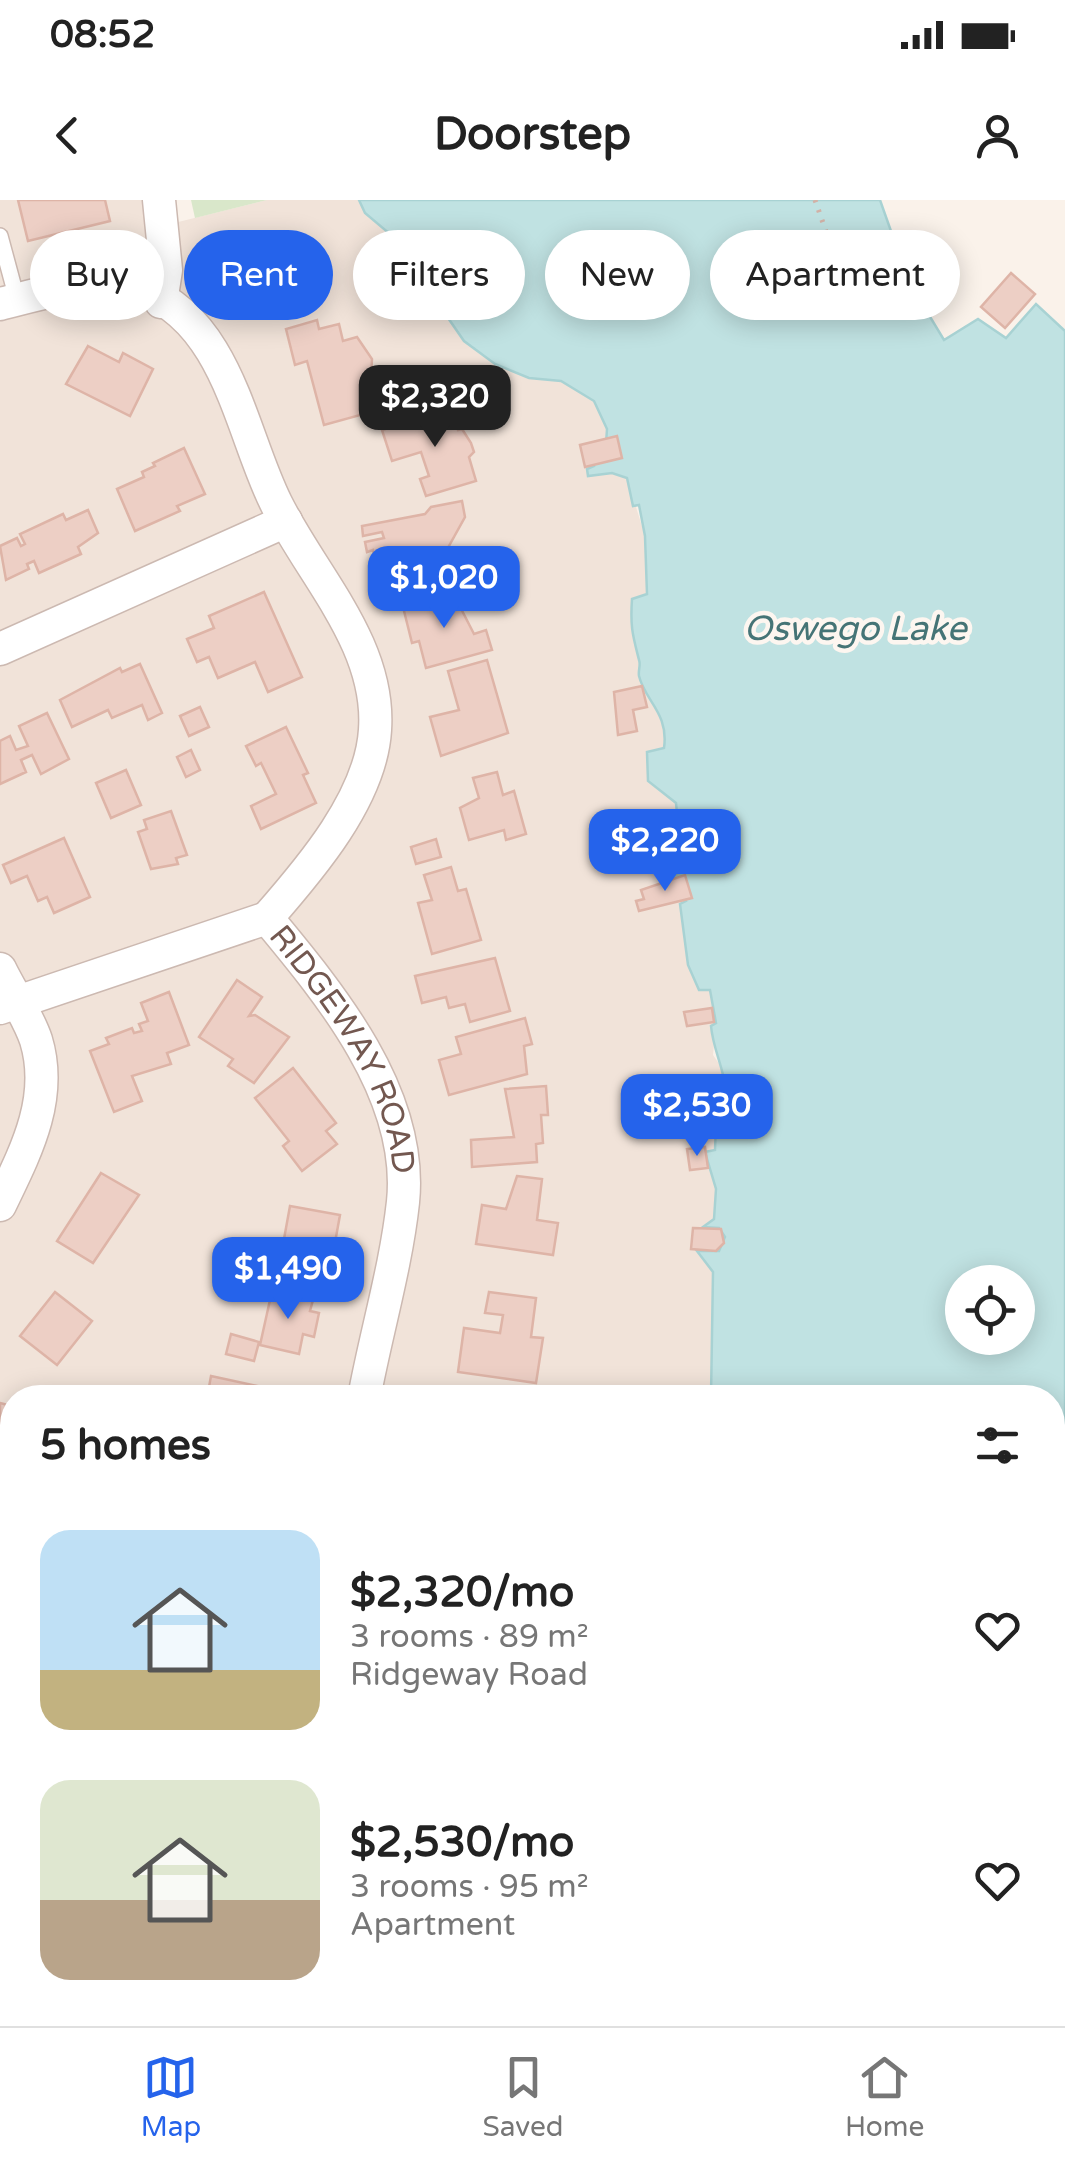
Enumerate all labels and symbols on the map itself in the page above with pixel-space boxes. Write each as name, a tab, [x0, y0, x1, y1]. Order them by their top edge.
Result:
pin: $2,320	[354, 365, 516, 450]
pin: $1,020	[363, 546, 525, 631]
water label: Oswego Lake	[743, 608, 969, 650]
pin: $2,220	[584, 809, 746, 894]
street label: RIDGEWAY ROAD	[261, 918, 422, 1176]
pin: $2,530	[616, 1074, 778, 1159]
pin: $1,490	[207, 1237, 369, 1322]

